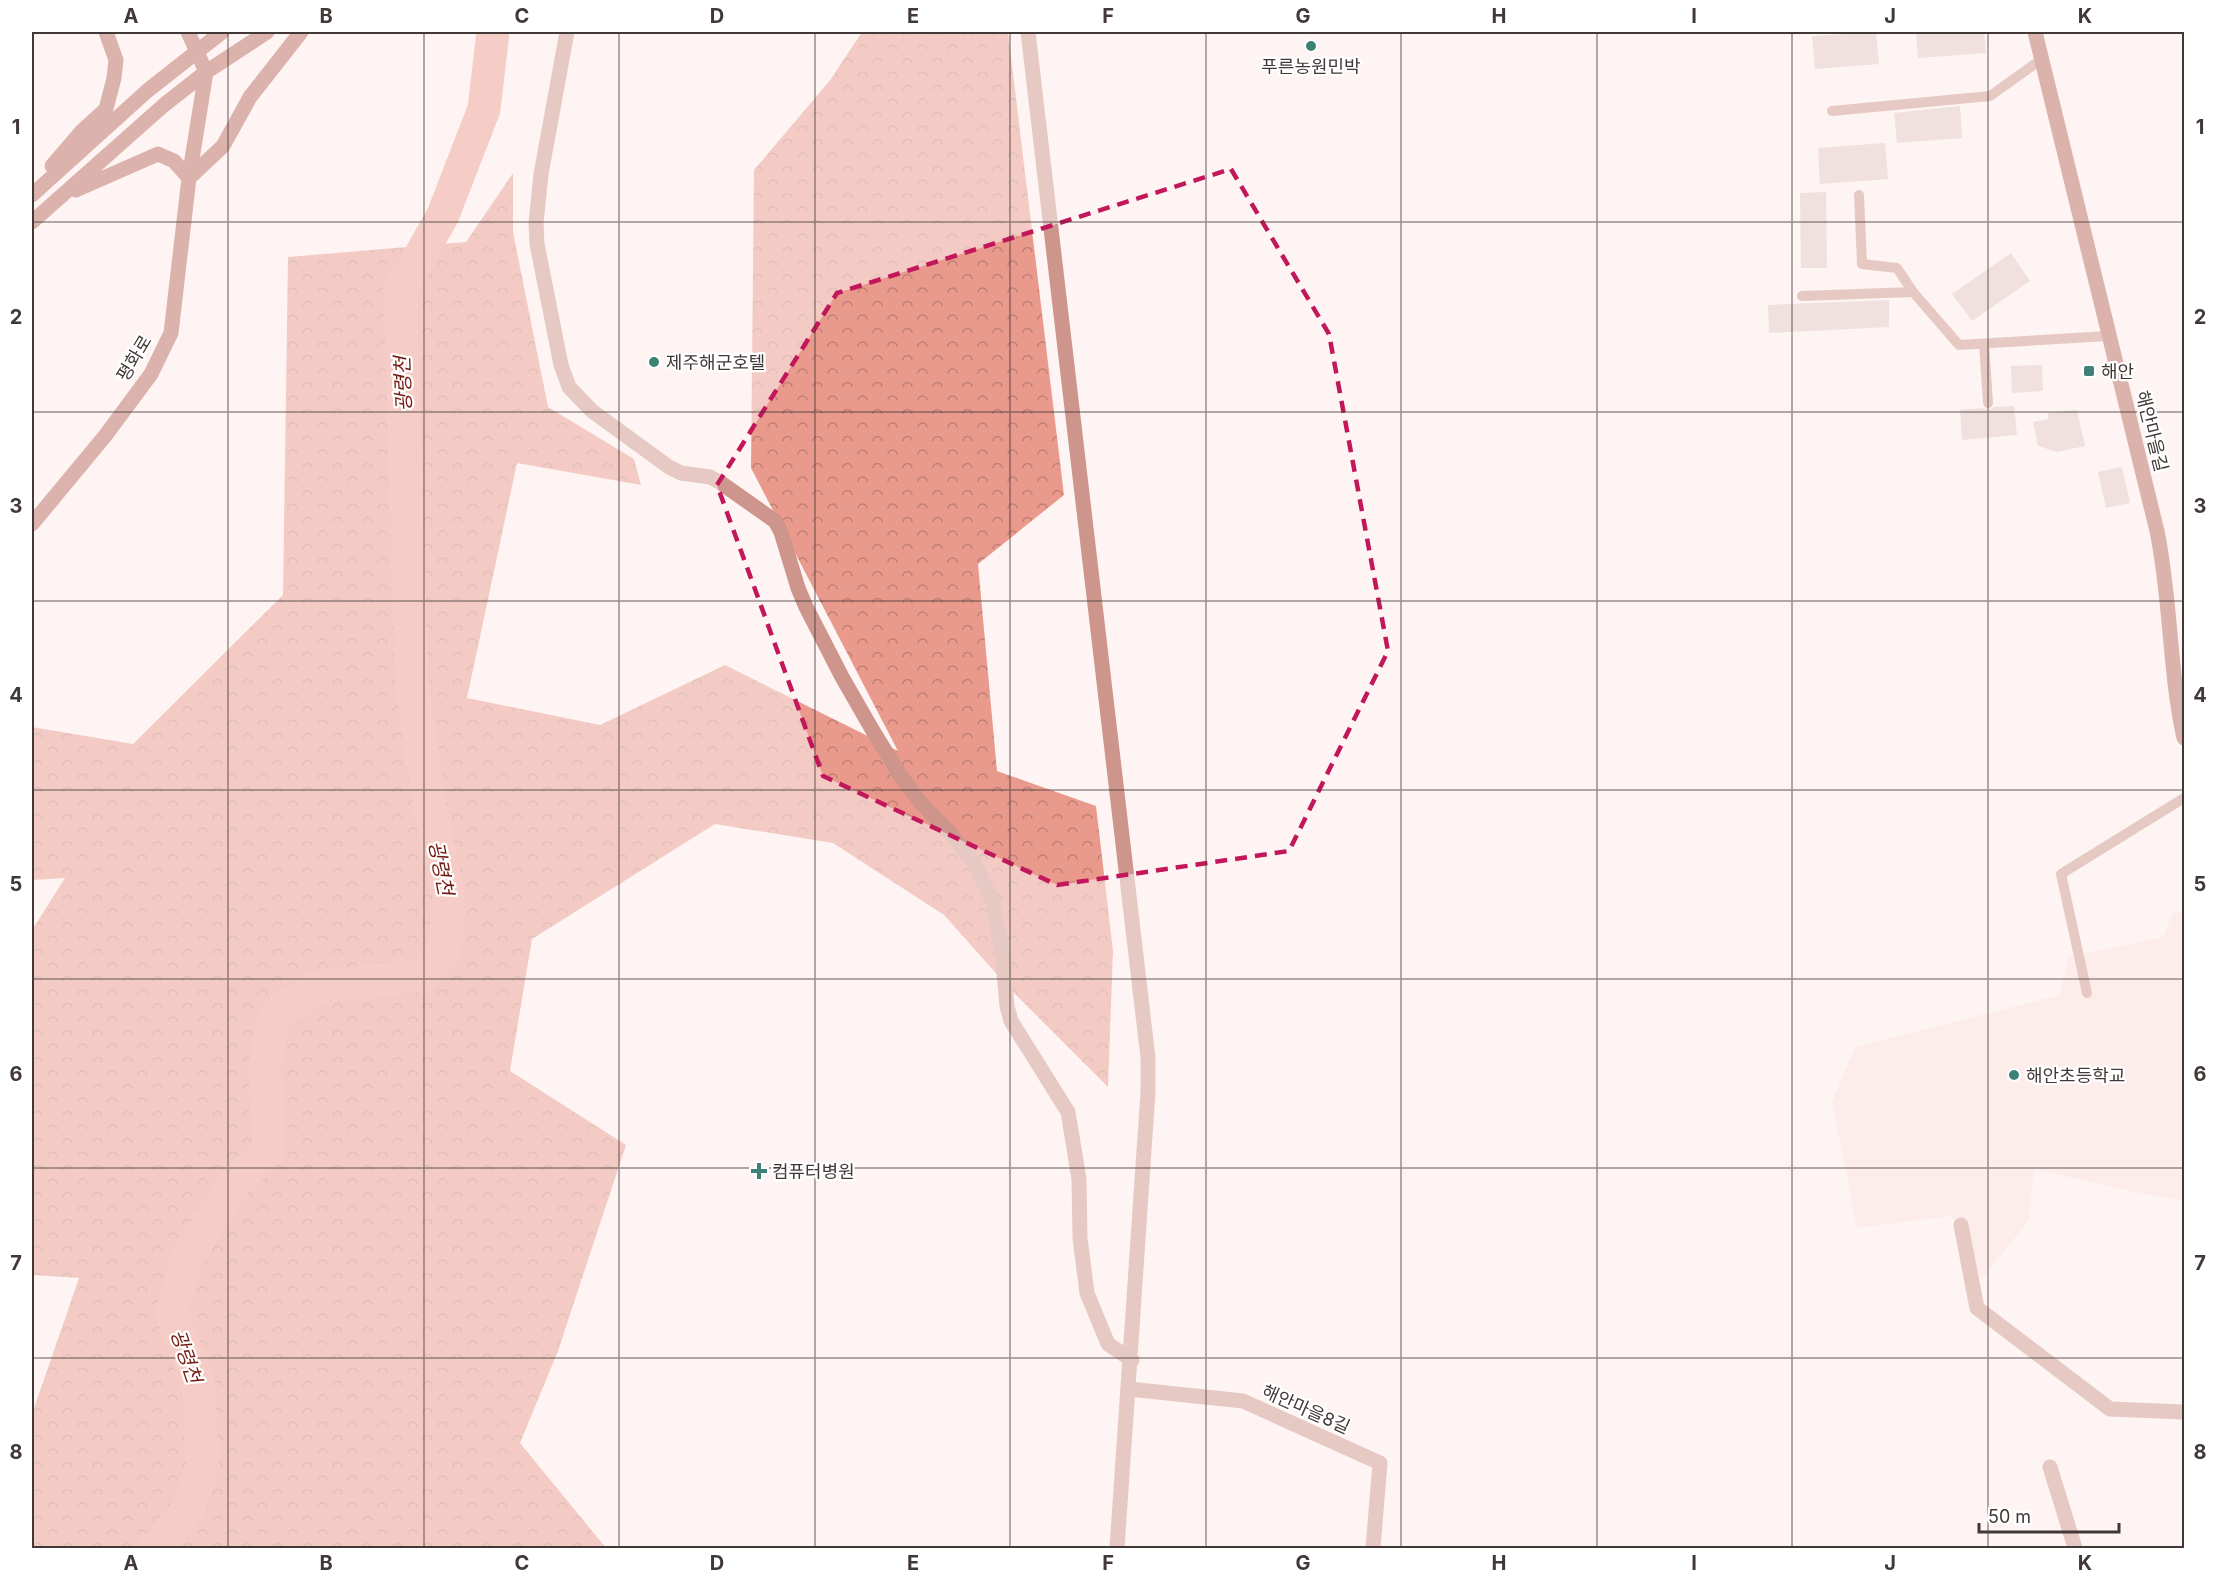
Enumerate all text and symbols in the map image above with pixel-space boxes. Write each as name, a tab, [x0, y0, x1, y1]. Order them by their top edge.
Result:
text: A	[124, 4, 139, 28]
text: B	[319, 4, 333, 28]
text: C	[515, 4, 529, 28]
text: D	[710, 4, 724, 28]
text: E	[907, 4, 919, 28]
text: F	[1102, 4, 1114, 28]
text: G	[1295, 4, 1311, 28]
text: H	[1492, 4, 1506, 28]
text: I	[1691, 4, 1697, 28]
text: J	[1884, 4, 1896, 28]
text: K	[2078, 4, 2092, 28]
marker: 푸른농원민박	[1304, 39, 1318, 53]
place label: 푸른농원민박	[1261, 56, 1361, 77]
text: 1	[12, 115, 20, 139]
text: 1	[2196, 115, 2204, 139]
text: 2	[10, 305, 22, 329]
text: 2	[2194, 305, 2206, 329]
street label: 평화로	[112, 331, 156, 385]
place label: 제주해군호텔	[666, 352, 765, 373]
water label: 광령천	[390, 353, 416, 412]
marker: 제주해군호텔	[647, 355, 661, 369]
place label: 해안	[2101, 361, 2134, 382]
marker: 해안	[2082, 364, 2096, 378]
street label: 해안마을길	[2132, 388, 2172, 474]
text: 3	[10, 494, 22, 518]
text: 3	[2194, 494, 2206, 518]
text: 4	[9, 683, 23, 707]
text: 4	[2193, 683, 2207, 707]
water label: 광령천	[424, 839, 459, 900]
text: 5	[10, 872, 22, 896]
text: 5	[2194, 872, 2206, 896]
text: 6	[10, 1062, 23, 1086]
text: 6	[2194, 1062, 2207, 1086]
place label: 해안초등학교	[2026, 1065, 2125, 1086]
marker: 해안초등학교	[2007, 1068, 2021, 1082]
place label: 컴퓨터병원	[772, 1161, 855, 1182]
marker: 컴퓨터병원	[750, 1162, 768, 1180]
text: 7	[10, 1251, 22, 1275]
text: 7	[2194, 1251, 2206, 1275]
water label: 광령천	[166, 1326, 207, 1388]
street label: 해안마을8길	[1259, 1380, 1353, 1438]
text: 8	[9, 1440, 23, 1464]
text: 8	[2193, 1440, 2207, 1464]
scale bar	[1979, 1496, 2118, 1534]
text: 50 m	[1988, 1506, 2031, 1527]
text: A	[124, 1551, 139, 1575]
text: B	[319, 1551, 333, 1575]
text: C	[515, 1551, 529, 1575]
text: D	[710, 1551, 724, 1575]
text: E	[907, 1551, 919, 1575]
text: F	[1102, 1551, 1114, 1575]
text: G	[1295, 1551, 1311, 1575]
text: H	[1492, 1551, 1506, 1575]
text: I	[1691, 1551, 1697, 1575]
text: J	[1884, 1551, 1896, 1575]
text: K	[2078, 1551, 2092, 1575]

